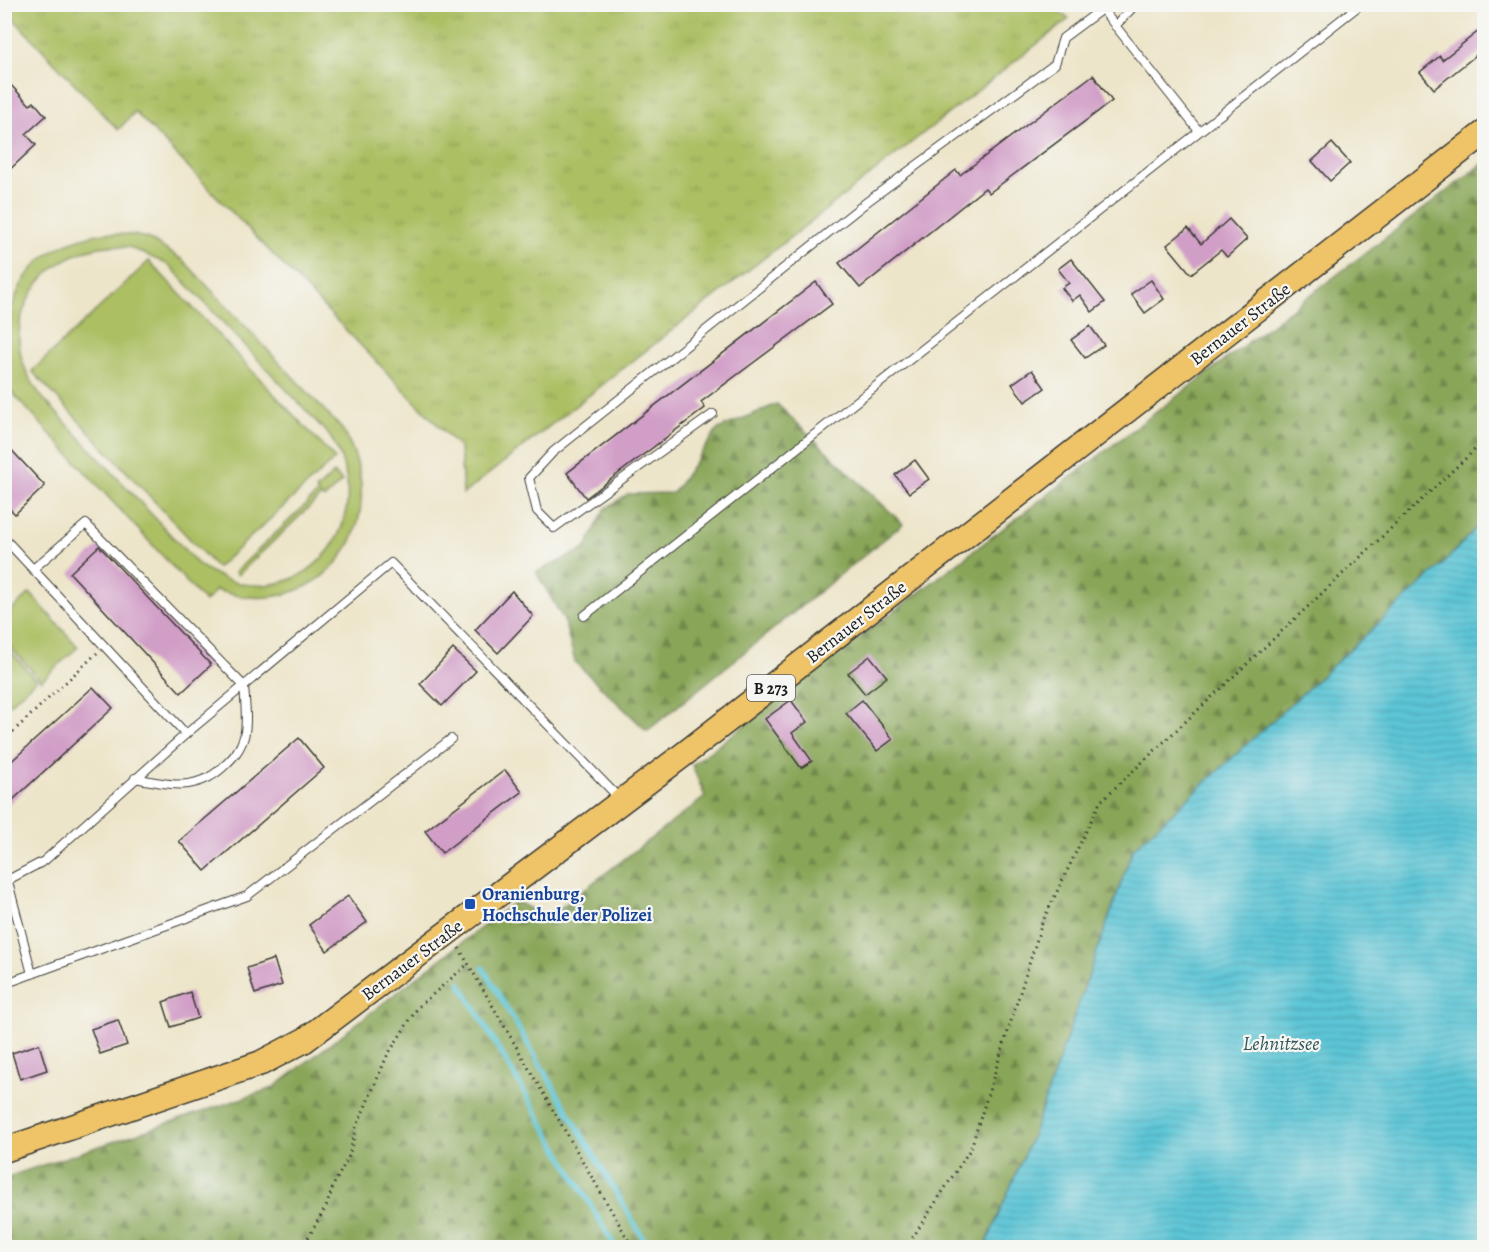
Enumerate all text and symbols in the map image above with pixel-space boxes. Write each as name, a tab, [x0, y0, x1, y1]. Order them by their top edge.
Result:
street label: Bernauer Straße	[1185, 277, 1295, 371]
street label: Bernauer Straße	[801, 575, 911, 669]
road number: B 273	[747, 675, 795, 701]
place label: Oranienburg, Hochschule der Polizei	[482, 882, 652, 927]
marker: Oranienburg, Hochschule der Polizei	[463, 897, 477, 911]
street label: Bernauer Straße	[356, 914, 468, 1006]
water label: Lehnitzsee	[1243, 1030, 1319, 1057]

